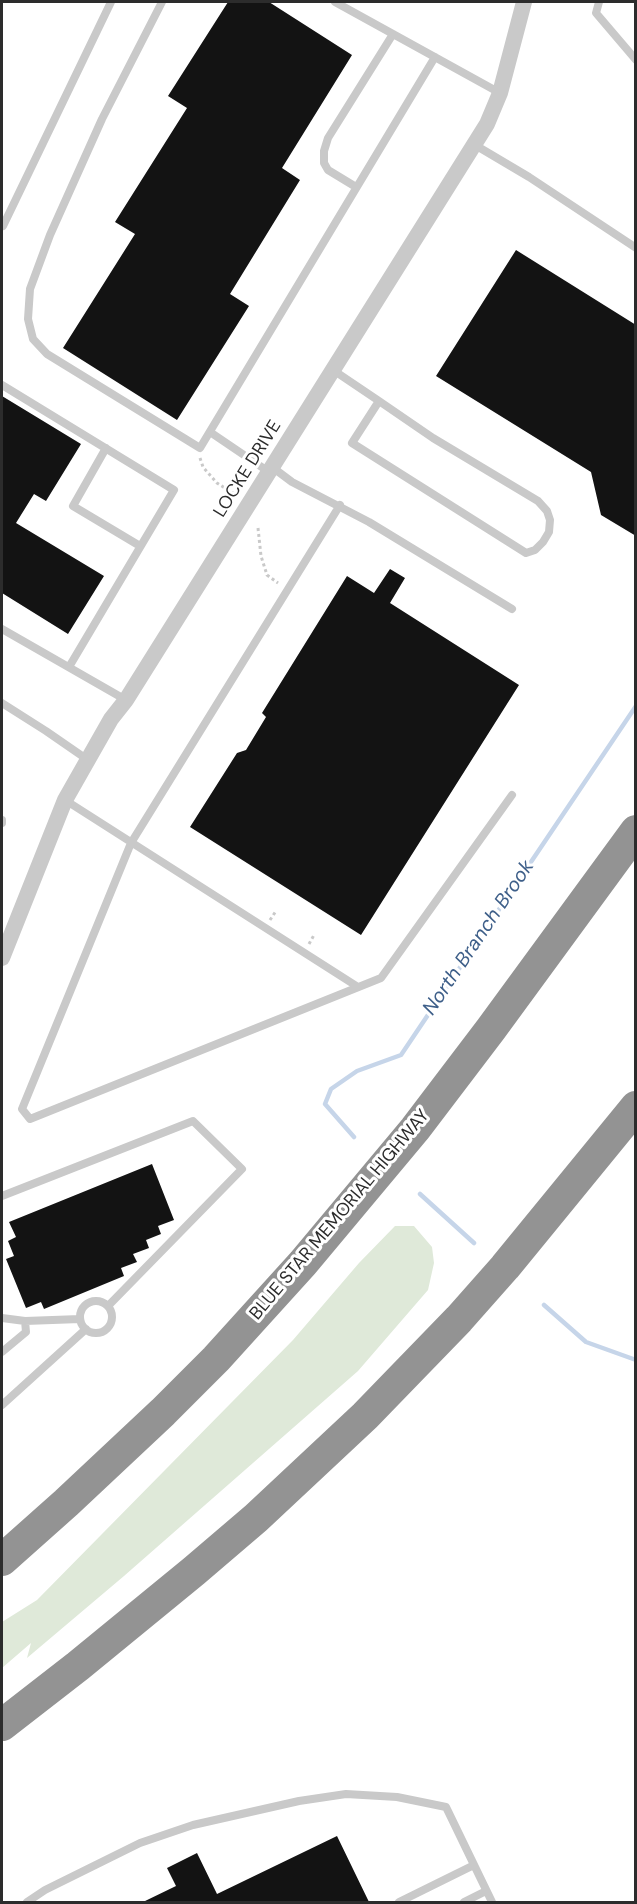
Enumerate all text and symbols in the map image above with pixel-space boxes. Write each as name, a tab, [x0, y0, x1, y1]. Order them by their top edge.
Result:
street label: LOCKE DRIVE	[210, 417, 286, 521]
water label: North Branch Brook	[418, 856, 540, 1020]
street label: BLUE STAR MEMORIAL HIGHWAY	[246, 1105, 434, 1325]

